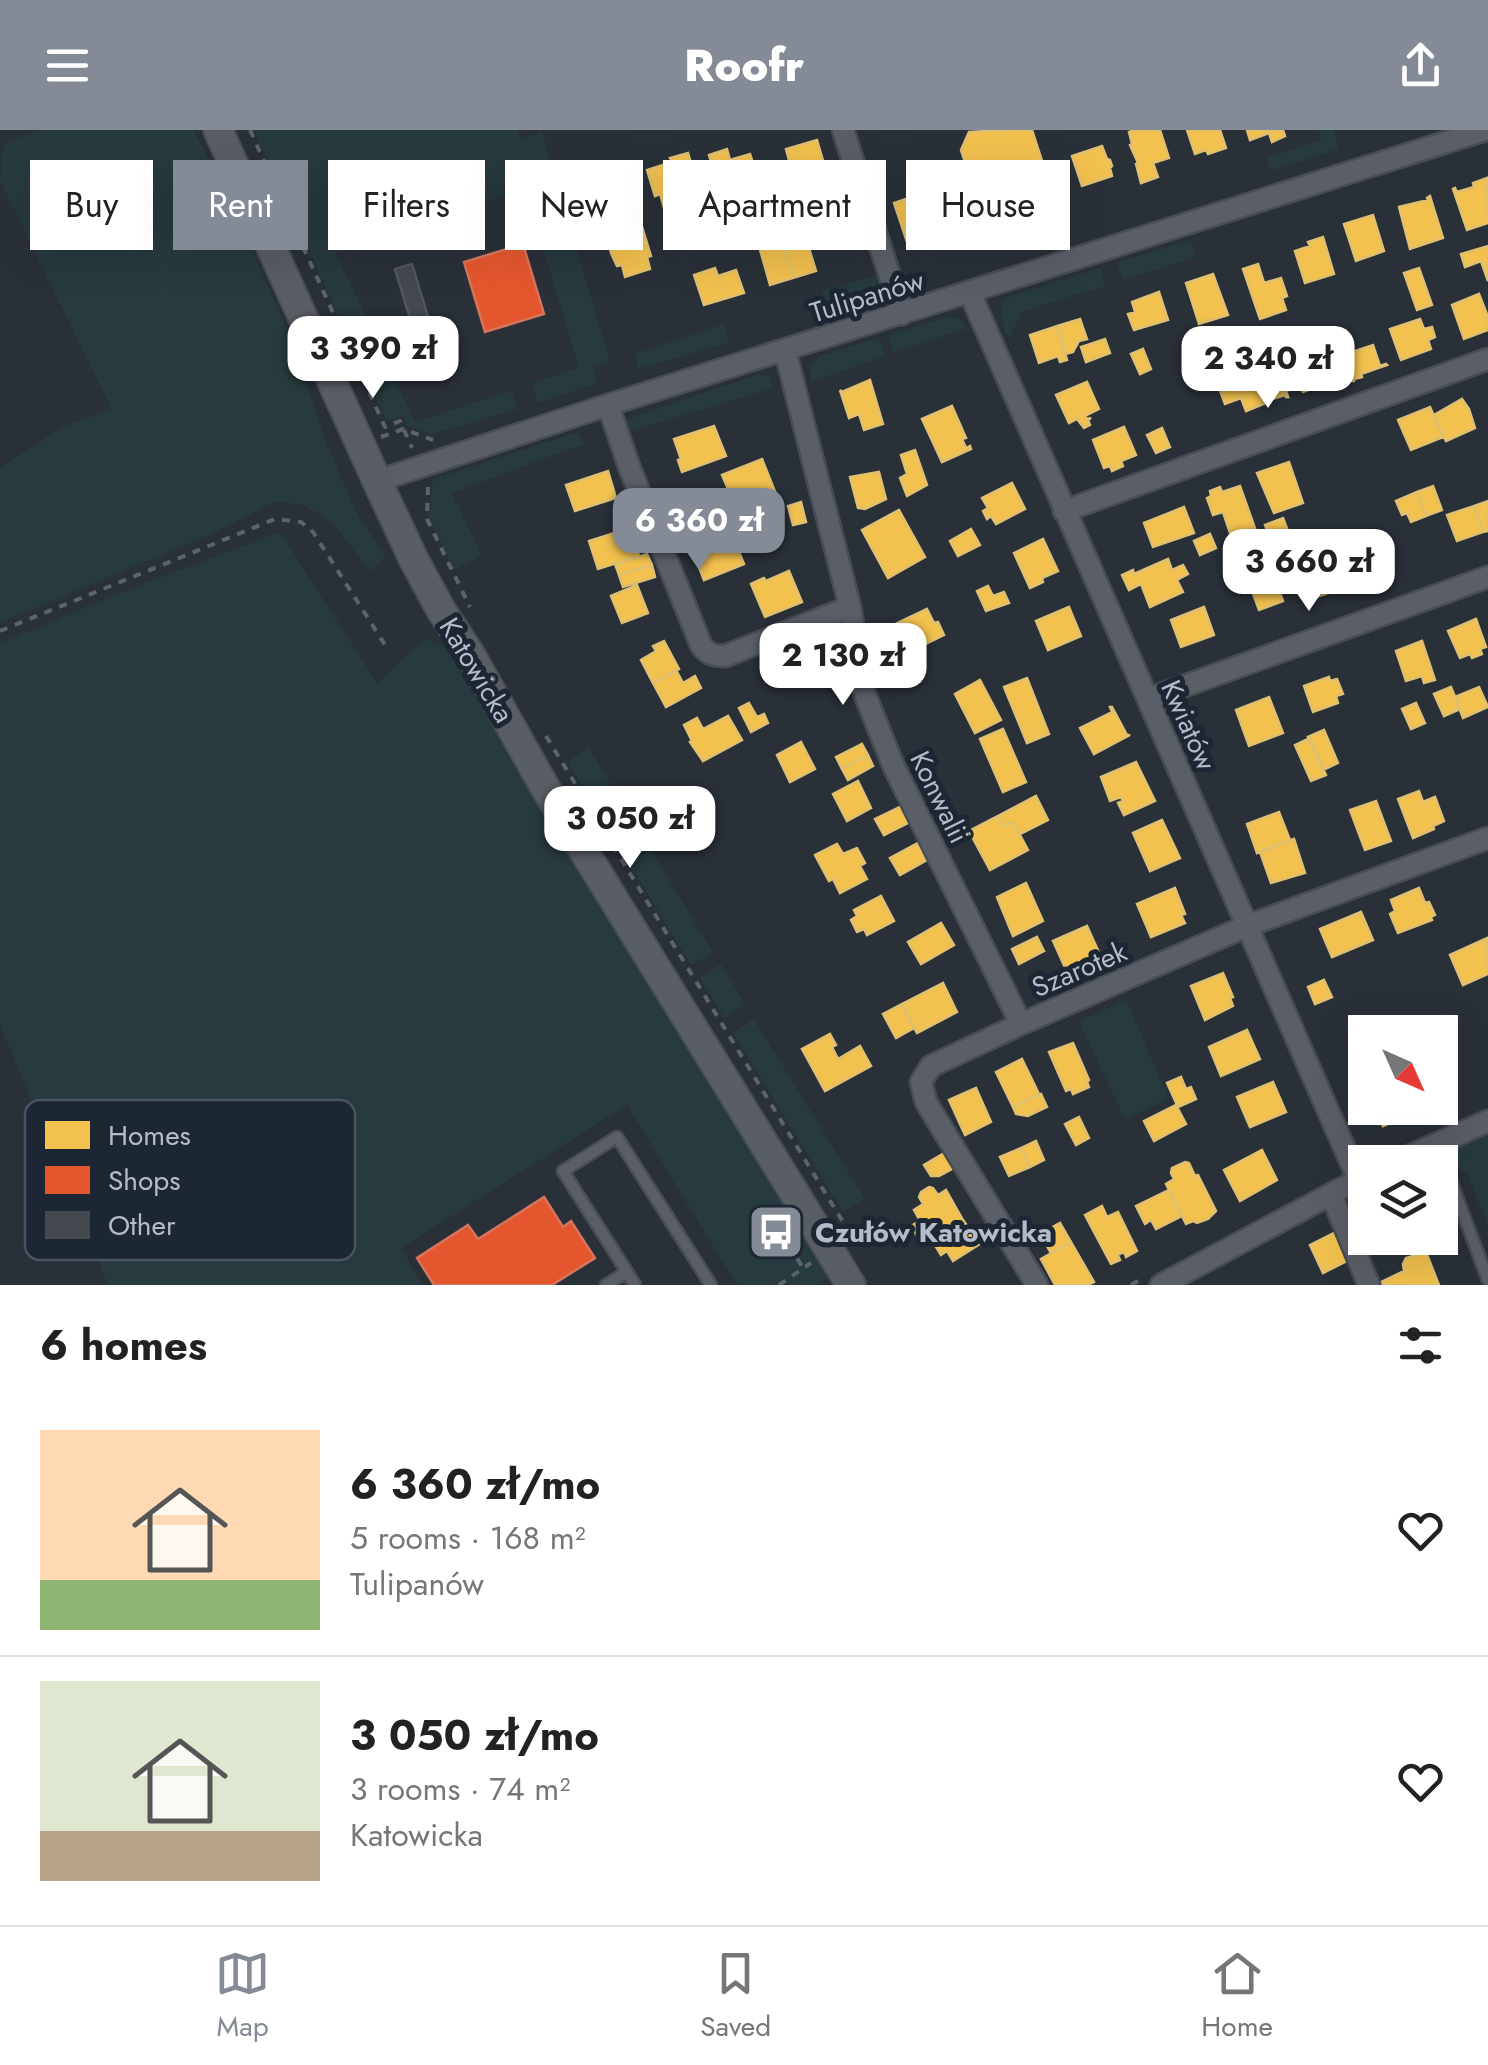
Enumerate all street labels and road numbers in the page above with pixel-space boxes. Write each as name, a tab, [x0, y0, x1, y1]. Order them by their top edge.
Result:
street label: Tulipanów	[805, 260, 929, 333]
street label: Katowicka	[429, 610, 524, 731]
street label: Kwiatów	[1151, 674, 1227, 777]
street label: Konwalii	[900, 744, 980, 850]
street label: Szarotek	[1025, 931, 1134, 1008]

